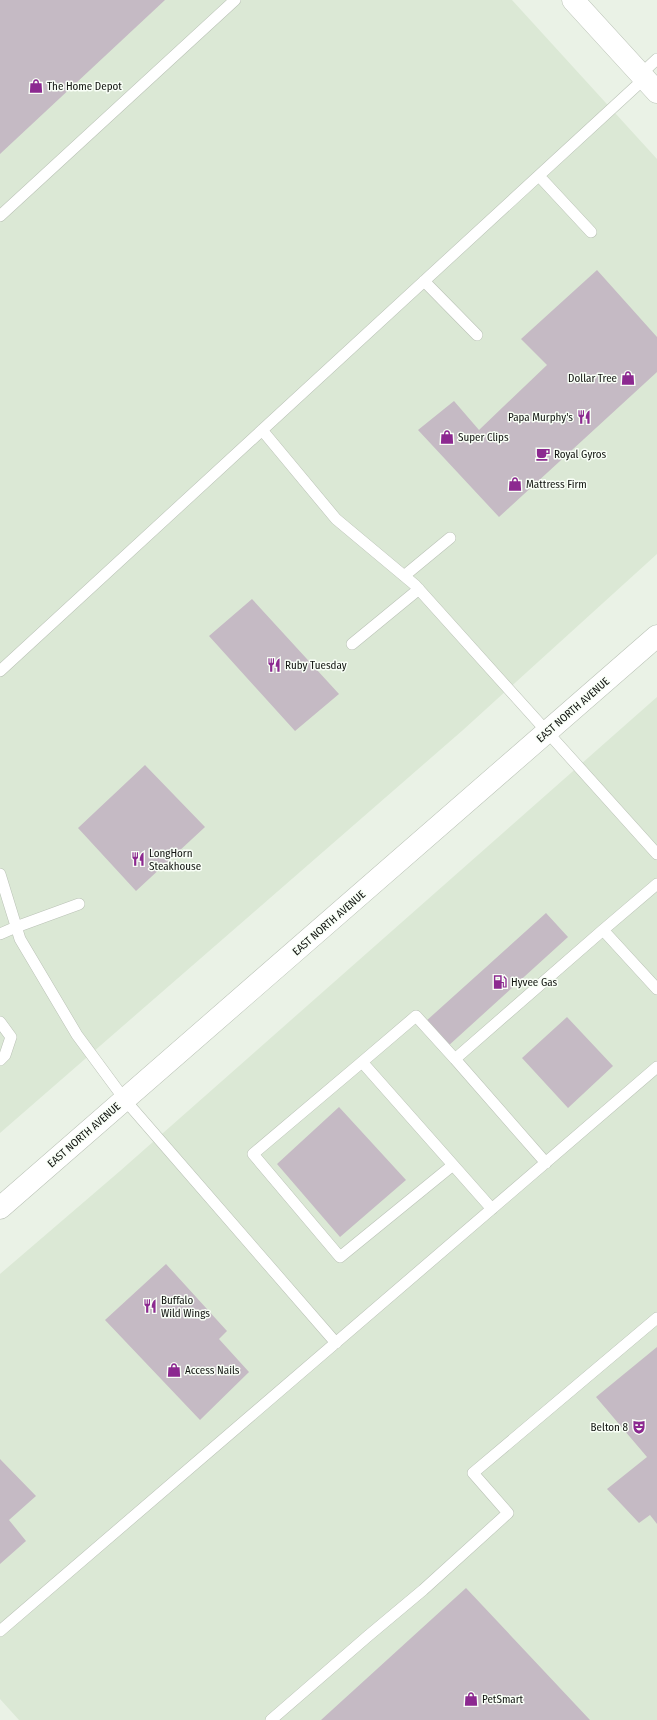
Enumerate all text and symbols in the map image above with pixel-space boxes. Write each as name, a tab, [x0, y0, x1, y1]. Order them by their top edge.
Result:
shop icon: The Home Depot	[28, 78, 44, 94]
place label: The Home Depot	[47, 80, 122, 93]
shop icon: Dollar Tree	[620, 370, 636, 386]
place label: Dollar Tree	[568, 372, 617, 385]
restaurant icon: Papa Murphy's	[576, 409, 592, 425]
place label: Papa Murphy's	[508, 411, 573, 424]
shop icon: Super Clips	[439, 429, 455, 445]
place label: Super Clips	[458, 431, 509, 444]
cafe icon: Royal Gyros	[535, 446, 551, 462]
place label: Royal Gyros	[554, 448, 607, 461]
shop icon: Mattress Firm	[507, 476, 523, 492]
place label: Mattress Firm	[526, 478, 587, 491]
restaurant icon: Ruby Tuesday	[266, 657, 282, 673]
place label: Ruby Tuesday	[285, 659, 347, 672]
street label: EAST NORTH AVENUE	[534, 675, 612, 745]
place label: LongHorn Steakhouse	[149, 847, 201, 873]
restaurant icon: LongHorn Steakhouse	[130, 851, 146, 867]
street label: EAST NORTH AVENUE	[290, 888, 368, 958]
fuel station icon: Hyvee Gas	[492, 974, 508, 990]
place label: Hyvee Gas	[511, 976, 557, 989]
street label: EAST NORTH AVENUE	[45, 1100, 123, 1170]
place label: Buffalo Wild Wings	[161, 1294, 210, 1320]
restaurant icon: Buffalo Wild Wings	[142, 1298, 158, 1314]
shop icon: Access Nails	[166, 1362, 182, 1378]
place label: Access Nails	[185, 1364, 240, 1377]
theatre icon: Belton 8	[631, 1419, 647, 1435]
place label: Belton 8	[591, 1421, 628, 1434]
shop icon: PetSmart	[463, 1691, 479, 1707]
place label: PetSmart	[482, 1693, 524, 1706]

